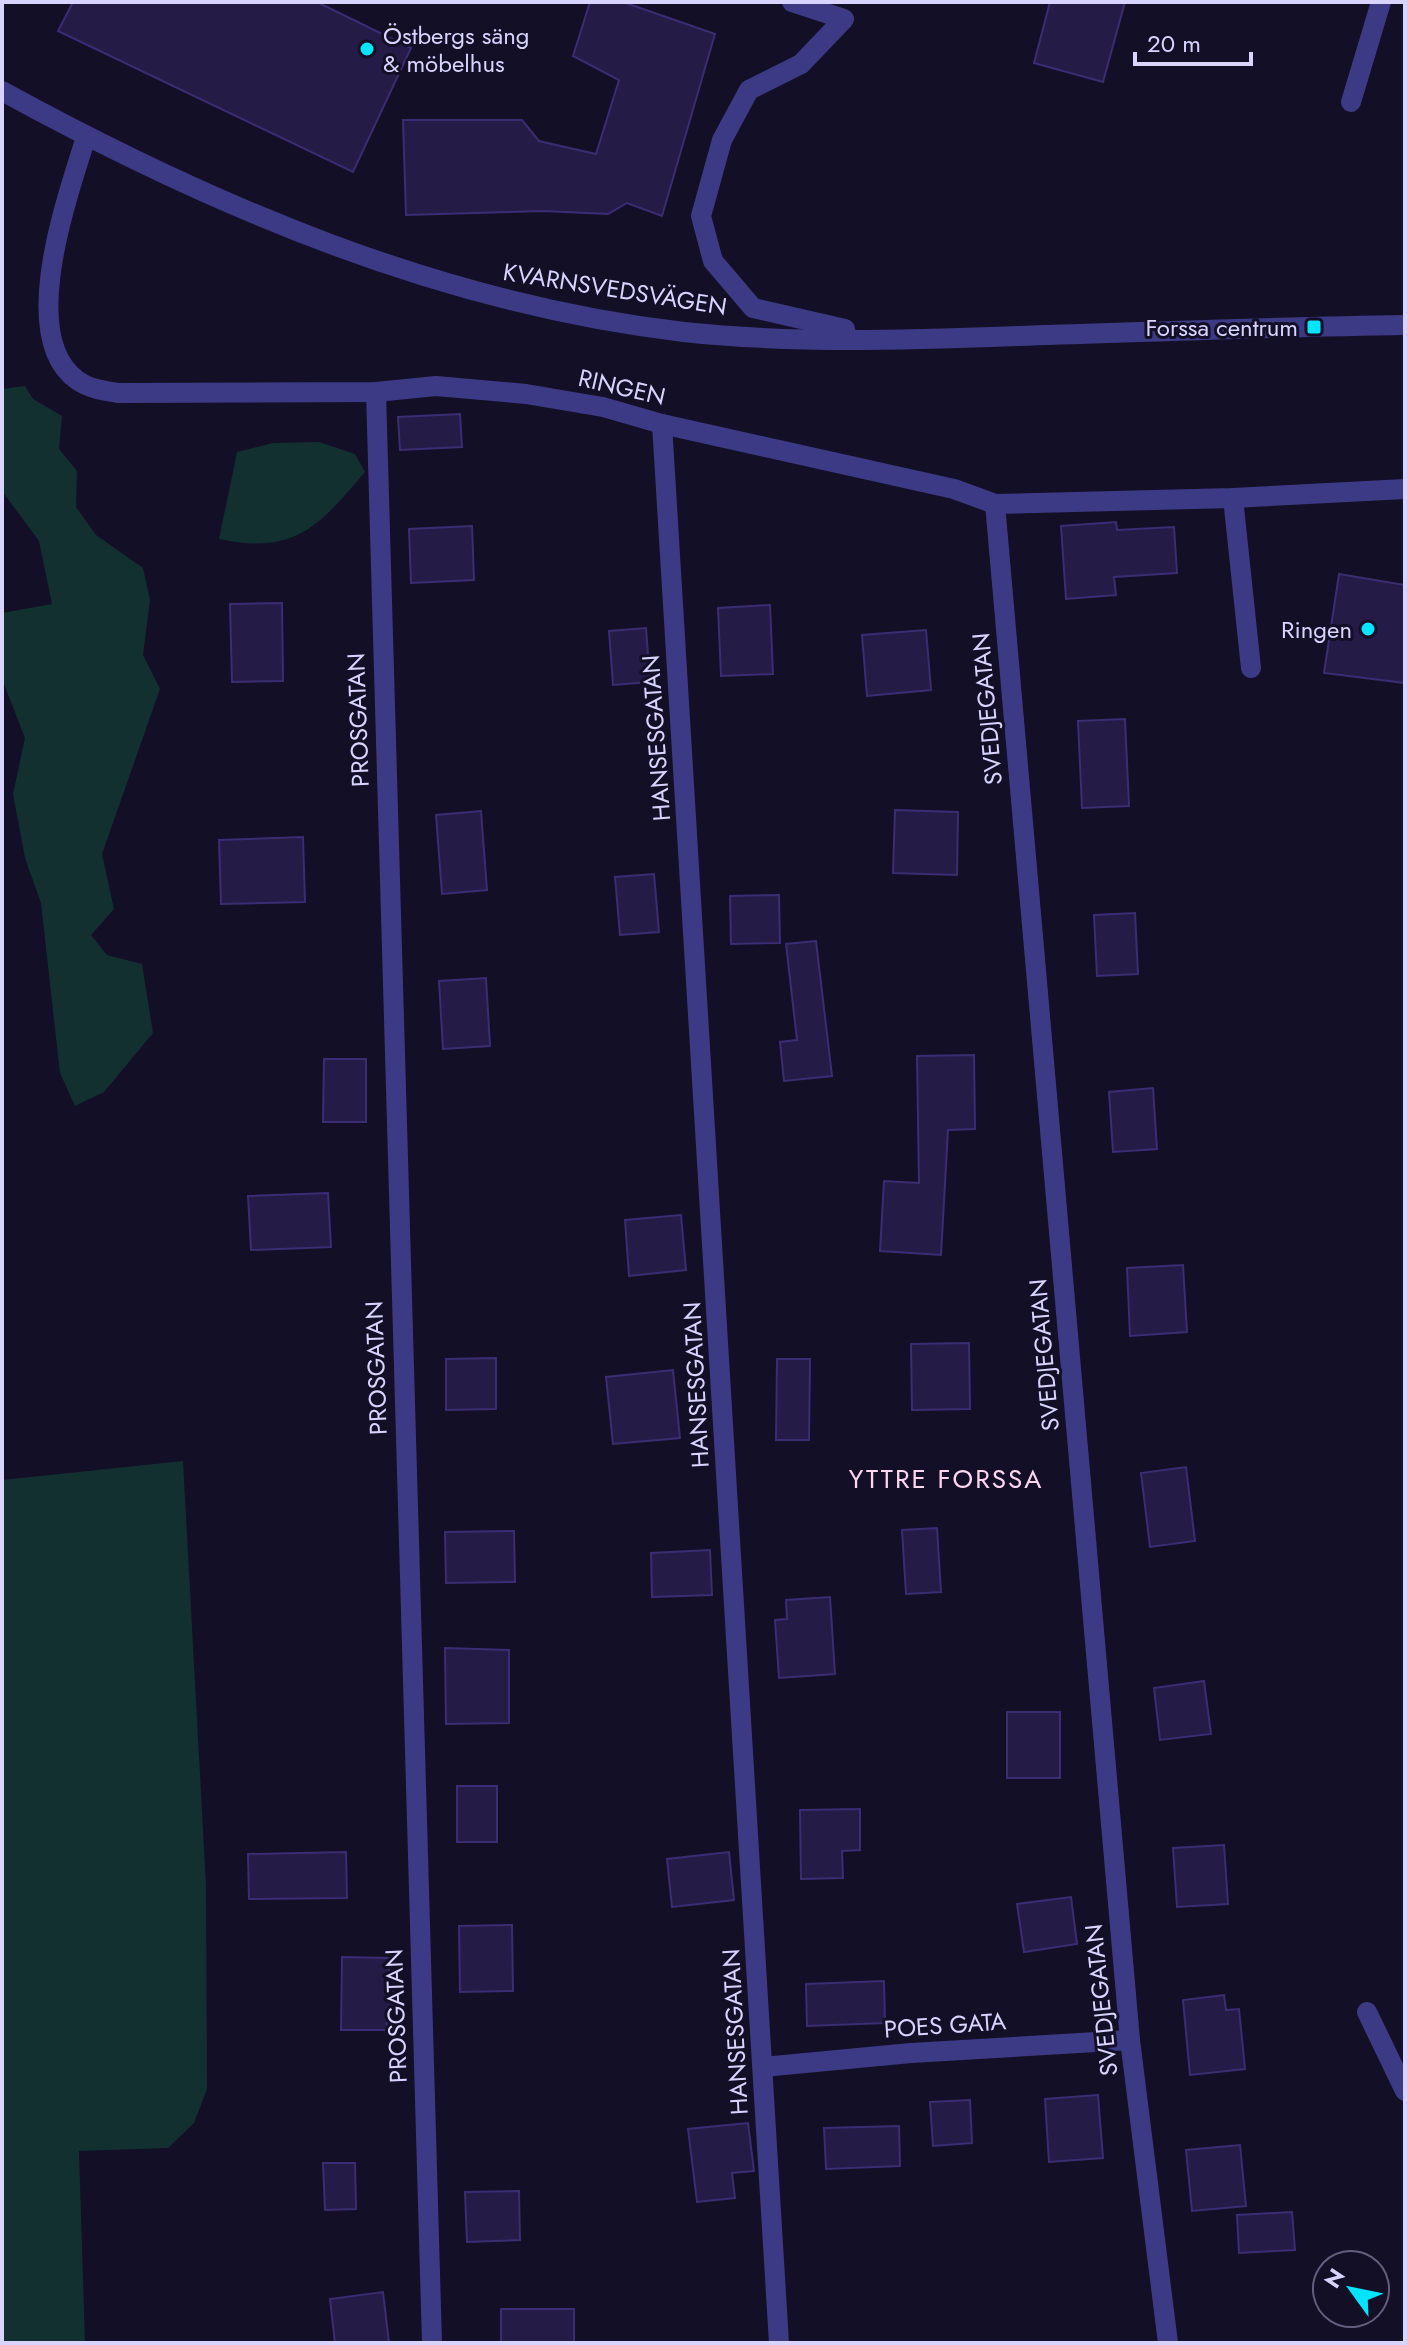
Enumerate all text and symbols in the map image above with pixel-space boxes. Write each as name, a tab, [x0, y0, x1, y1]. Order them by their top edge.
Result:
scale bar	[1135, 16, 1251, 66]
place label: Östbergs säng & möbelhus	[383, 18, 529, 81]
text: 20 m	[1147, 26, 1201, 61]
marker: Östbergs säng & möbelhus	[358, 40, 376, 58]
street label: KVARNSVEDSVÄGEN	[501, 254, 729, 324]
place label: Forssa centrum	[1146, 310, 1298, 345]
marker: Forssa centrum	[1305, 318, 1323, 336]
street label: RINGEN	[575, 360, 669, 414]
place label: Ringen	[1281, 612, 1352, 647]
marker: Ringen	[1359, 620, 1377, 638]
street label: SVEDJEGATAN	[963, 631, 1011, 787]
street label: PROSGATAN	[338, 652, 378, 788]
street label: HANSESGATAN	[633, 654, 679, 822]
street label: SVEDJEGATAN	[1020, 1277, 1068, 1433]
street label: PROSGATAN	[356, 1300, 396, 1436]
street label: HANSESGATAN	[674, 1301, 718, 1469]
district label: YTTRE FORSSA	[849, 1460, 1043, 1498]
street label: SVEDJEGATAN	[1076, 1922, 1126, 2078]
street label: PROSGATAN	[376, 1948, 416, 2084]
street label: HANSESGATAN	[713, 1948, 757, 2116]
street label: POES GATA	[883, 2003, 1007, 2047]
north arrow	[1311, 2249, 1391, 2329]
text: N	[1316, 2262, 1352, 2294]

